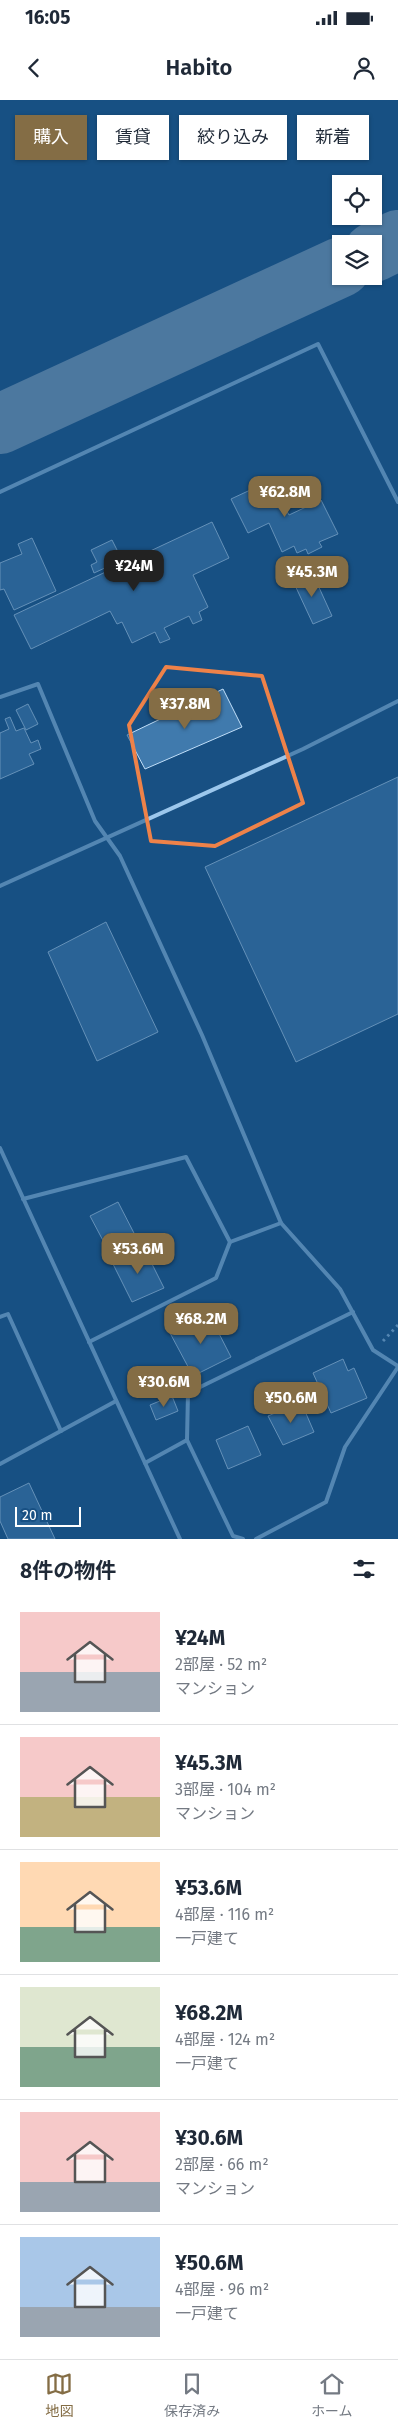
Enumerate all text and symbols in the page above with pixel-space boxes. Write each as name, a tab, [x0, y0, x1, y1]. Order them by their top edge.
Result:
text: 16:05	[25, 6, 70, 29]
icon: back	[20, 54, 48, 82]
text: Habito	[166, 54, 232, 81]
icon: person	[350, 54, 378, 82]
chip: 購入	[15, 115, 87, 160]
chip: 賃貸	[97, 115, 169, 160]
chip: 絞り込み	[179, 115, 287, 160]
chip: 新着	[297, 115, 369, 160]
map controls	[332, 175, 382, 285]
button: locate	[332, 175, 382, 225]
button: layers	[332, 235, 382, 285]
pin: ¥62.8M	[244, 476, 326, 518]
text: ¥62.8M	[259, 482, 311, 501]
pin: ¥24M	[104, 550, 164, 592]
text: ¥24M	[115, 556, 153, 575]
pin: ¥45.3M	[271, 556, 353, 598]
text: ¥45.3M	[286, 562, 338, 581]
pin: ¥37.8M	[144, 688, 226, 730]
text: ¥37.8M	[160, 694, 210, 713]
pin: ¥53.6M	[97, 1232, 179, 1275]
text: ¥53.6M	[113, 1239, 163, 1258]
pin: ¥68.2M	[160, 1302, 242, 1345]
text: ¥68.2M	[175, 1309, 227, 1328]
pin: ¥30.6M	[123, 1366, 205, 1408]
text: ¥30.6M	[138, 1372, 190, 1391]
pin: ¥50.6M	[250, 1382, 332, 1424]
text: ¥50.6M	[265, 1388, 317, 1407]
scale bar	[15, 1504, 81, 1527]
text: 20 m	[22, 1507, 52, 1524]
icon: filters	[350, 1555, 378, 1583]
text: 8件の物件	[20, 1558, 116, 1584]
text: ¥24M	[175, 1625, 225, 1651]
icon: home	[60, 1632, 120, 1692]
text: 2部屋 · 52 m²	[175, 1655, 267, 1674]
text: マンション	[175, 1679, 255, 1698]
text: ¥45.3M	[175, 1750, 242, 1776]
icon: home	[60, 1757, 120, 1817]
text: 3部屋 · 104 m²	[175, 1780, 276, 1799]
text: マンション	[175, 1804, 255, 1823]
text: ¥53.6M	[175, 1875, 242, 1901]
icon: home	[60, 1882, 120, 1942]
text: 4部屋 · 116 m²	[175, 1905, 274, 1924]
text: 一戸建て	[175, 1929, 239, 1948]
text: ¥68.2M	[175, 2000, 243, 2026]
icon: home	[60, 2007, 120, 2067]
text: 4部屋 · 124 m²	[175, 2030, 275, 2049]
text: 一戸建て	[175, 2054, 239, 2073]
text: ¥30.6M	[175, 2125, 243, 2151]
icon: home	[60, 2132, 120, 2192]
text: 2部屋 · 66 m²	[175, 2155, 269, 2174]
text: マンション	[175, 2179, 255, 2198]
text: ¥50.6M	[175, 2250, 243, 2276]
icon: home	[60, 2257, 120, 2317]
text: 4部屋 · 96 m²	[175, 2280, 269, 2299]
text: 一戸建て	[175, 2304, 239, 2323]
tab: 地図	[45, 2370, 73, 2420]
tab: 保存済み	[164, 2370, 220, 2420]
tab: ホーム	[311, 2370, 353, 2420]

